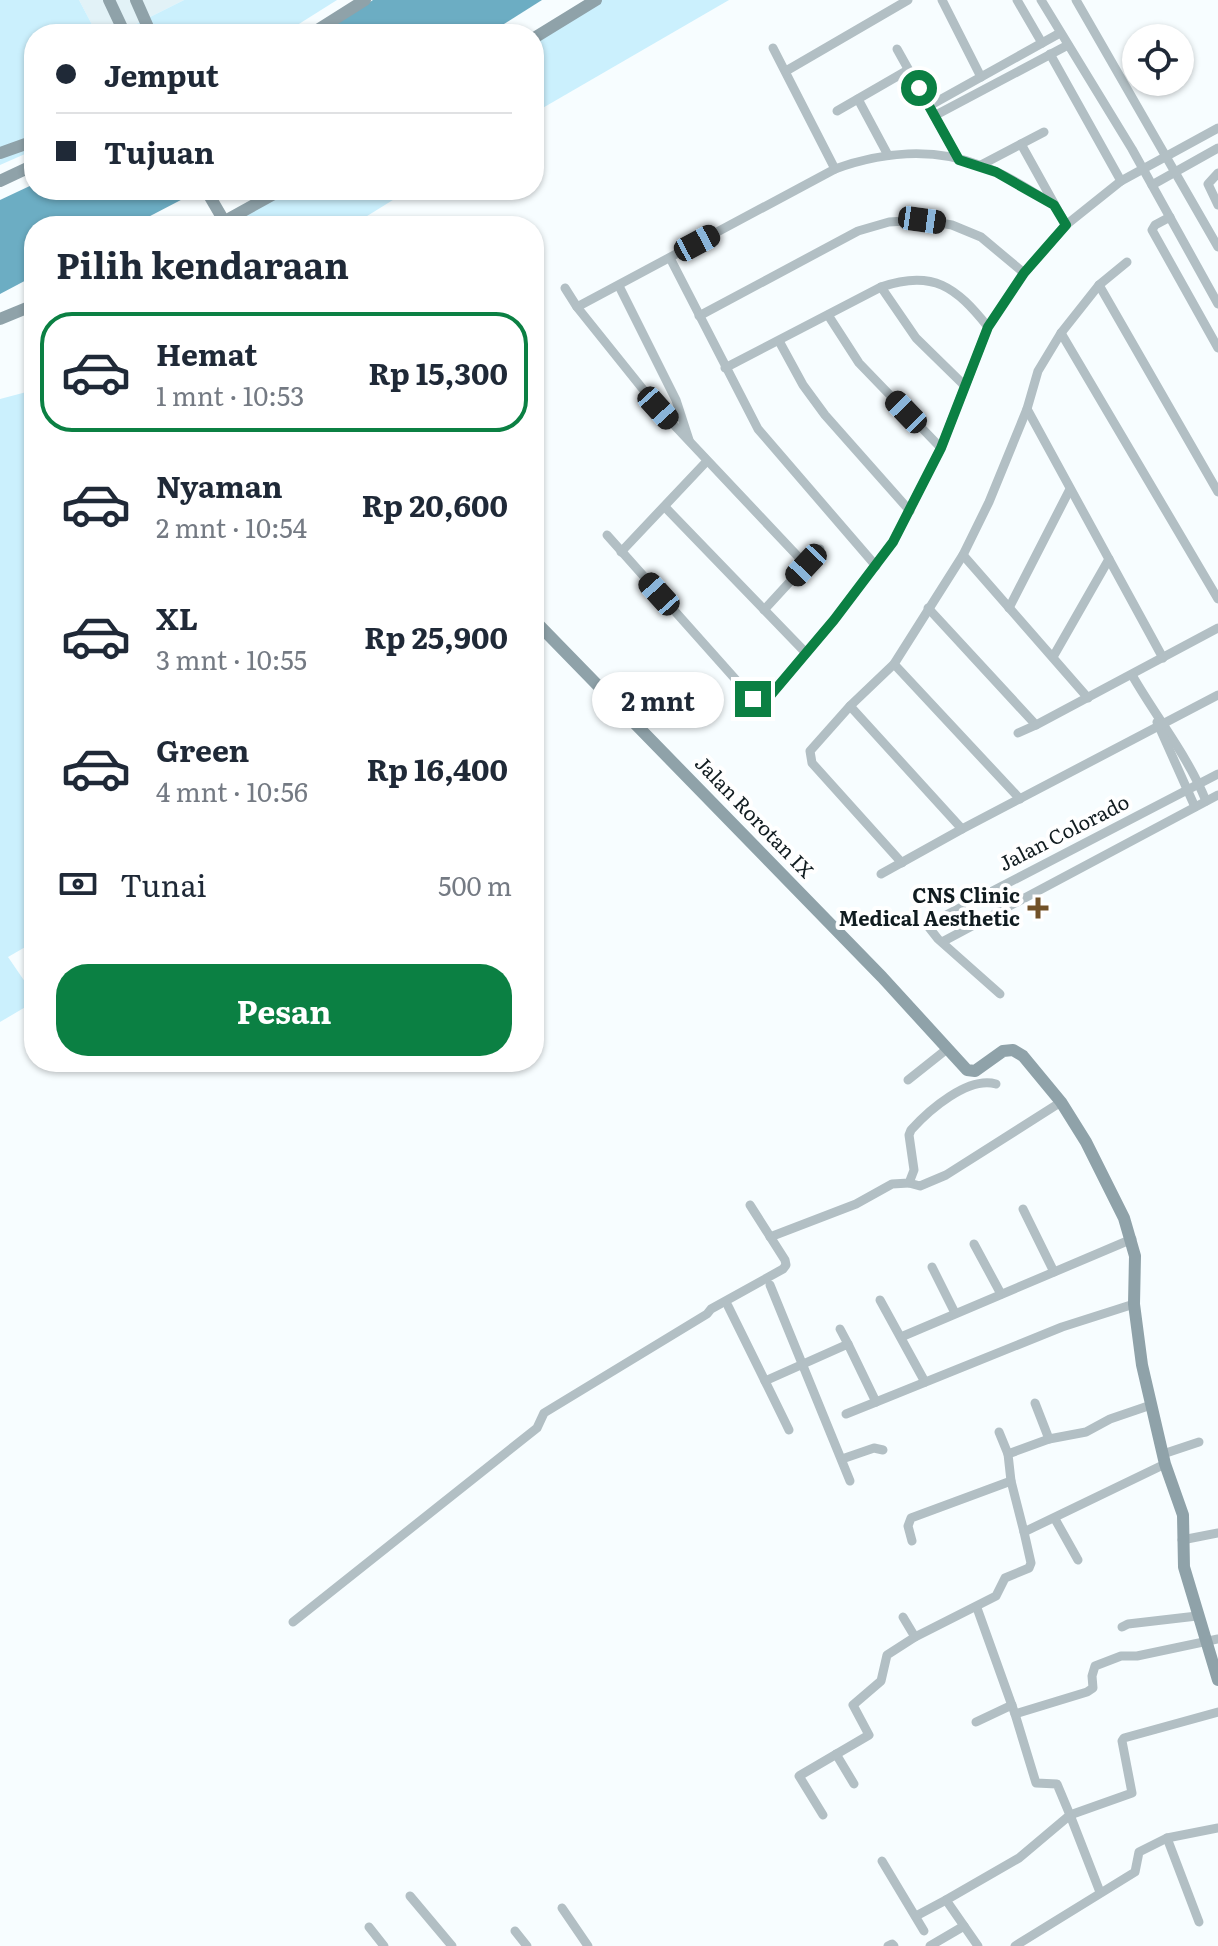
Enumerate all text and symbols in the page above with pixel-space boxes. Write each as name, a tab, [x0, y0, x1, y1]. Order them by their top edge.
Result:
map controls	[1122, 24, 1194, 96]
button: locate	[1122, 24, 1194, 96]
text: Jemput	[104, 52, 219, 96]
route start	[901, 70, 937, 106]
text: Tujuan	[104, 129, 215, 173]
car	[897, 205, 947, 235]
car	[670, 221, 724, 265]
text: Pilih kendaraan	[56, 237, 349, 290]
text: Hemat	[156, 331, 257, 375]
icon: car	[60, 336, 132, 408]
text: Rp 15,300	[368, 350, 508, 394]
text: 1 mnt · 10:53	[156, 375, 304, 414]
car	[633, 382, 683, 434]
car	[881, 386, 931, 438]
text: Nyaman	[156, 463, 283, 507]
icon: car	[60, 468, 132, 540]
text: Rp 20,600	[362, 482, 508, 526]
text: 2 mnt · 10:54	[156, 507, 307, 546]
car	[781, 539, 831, 591]
car	[634, 568, 684, 620]
text: XL	[156, 595, 198, 639]
icon: car	[60, 600, 132, 672]
text: Rp 25,900	[364, 614, 508, 658]
text: 3 mnt · 10:55	[156, 639, 307, 678]
callout: 2 mnt	[593, 671, 725, 727]
text: 2 mnt	[621, 680, 695, 719]
route end	[735, 681, 771, 717]
text: Green	[156, 727, 249, 771]
icon: car	[60, 732, 132, 804]
text: Rp 16,400	[367, 746, 508, 790]
street label: Jalan Rorotan IX	[689, 748, 822, 883]
text: 4 mnt · 10:56	[156, 771, 308, 810]
street label: Jalan Colorado	[993, 785, 1134, 877]
icon: cash	[56, 862, 100, 906]
text: Tunai	[120, 862, 207, 906]
text: 500 m	[438, 865, 512, 904]
place label: CNS Clinic Medical Aesthetic	[839, 879, 1020, 932]
marker: CNS Clinic Medical Aesthetic	[1027, 897, 1049, 919]
button: Pesan	[56, 964, 512, 1056]

